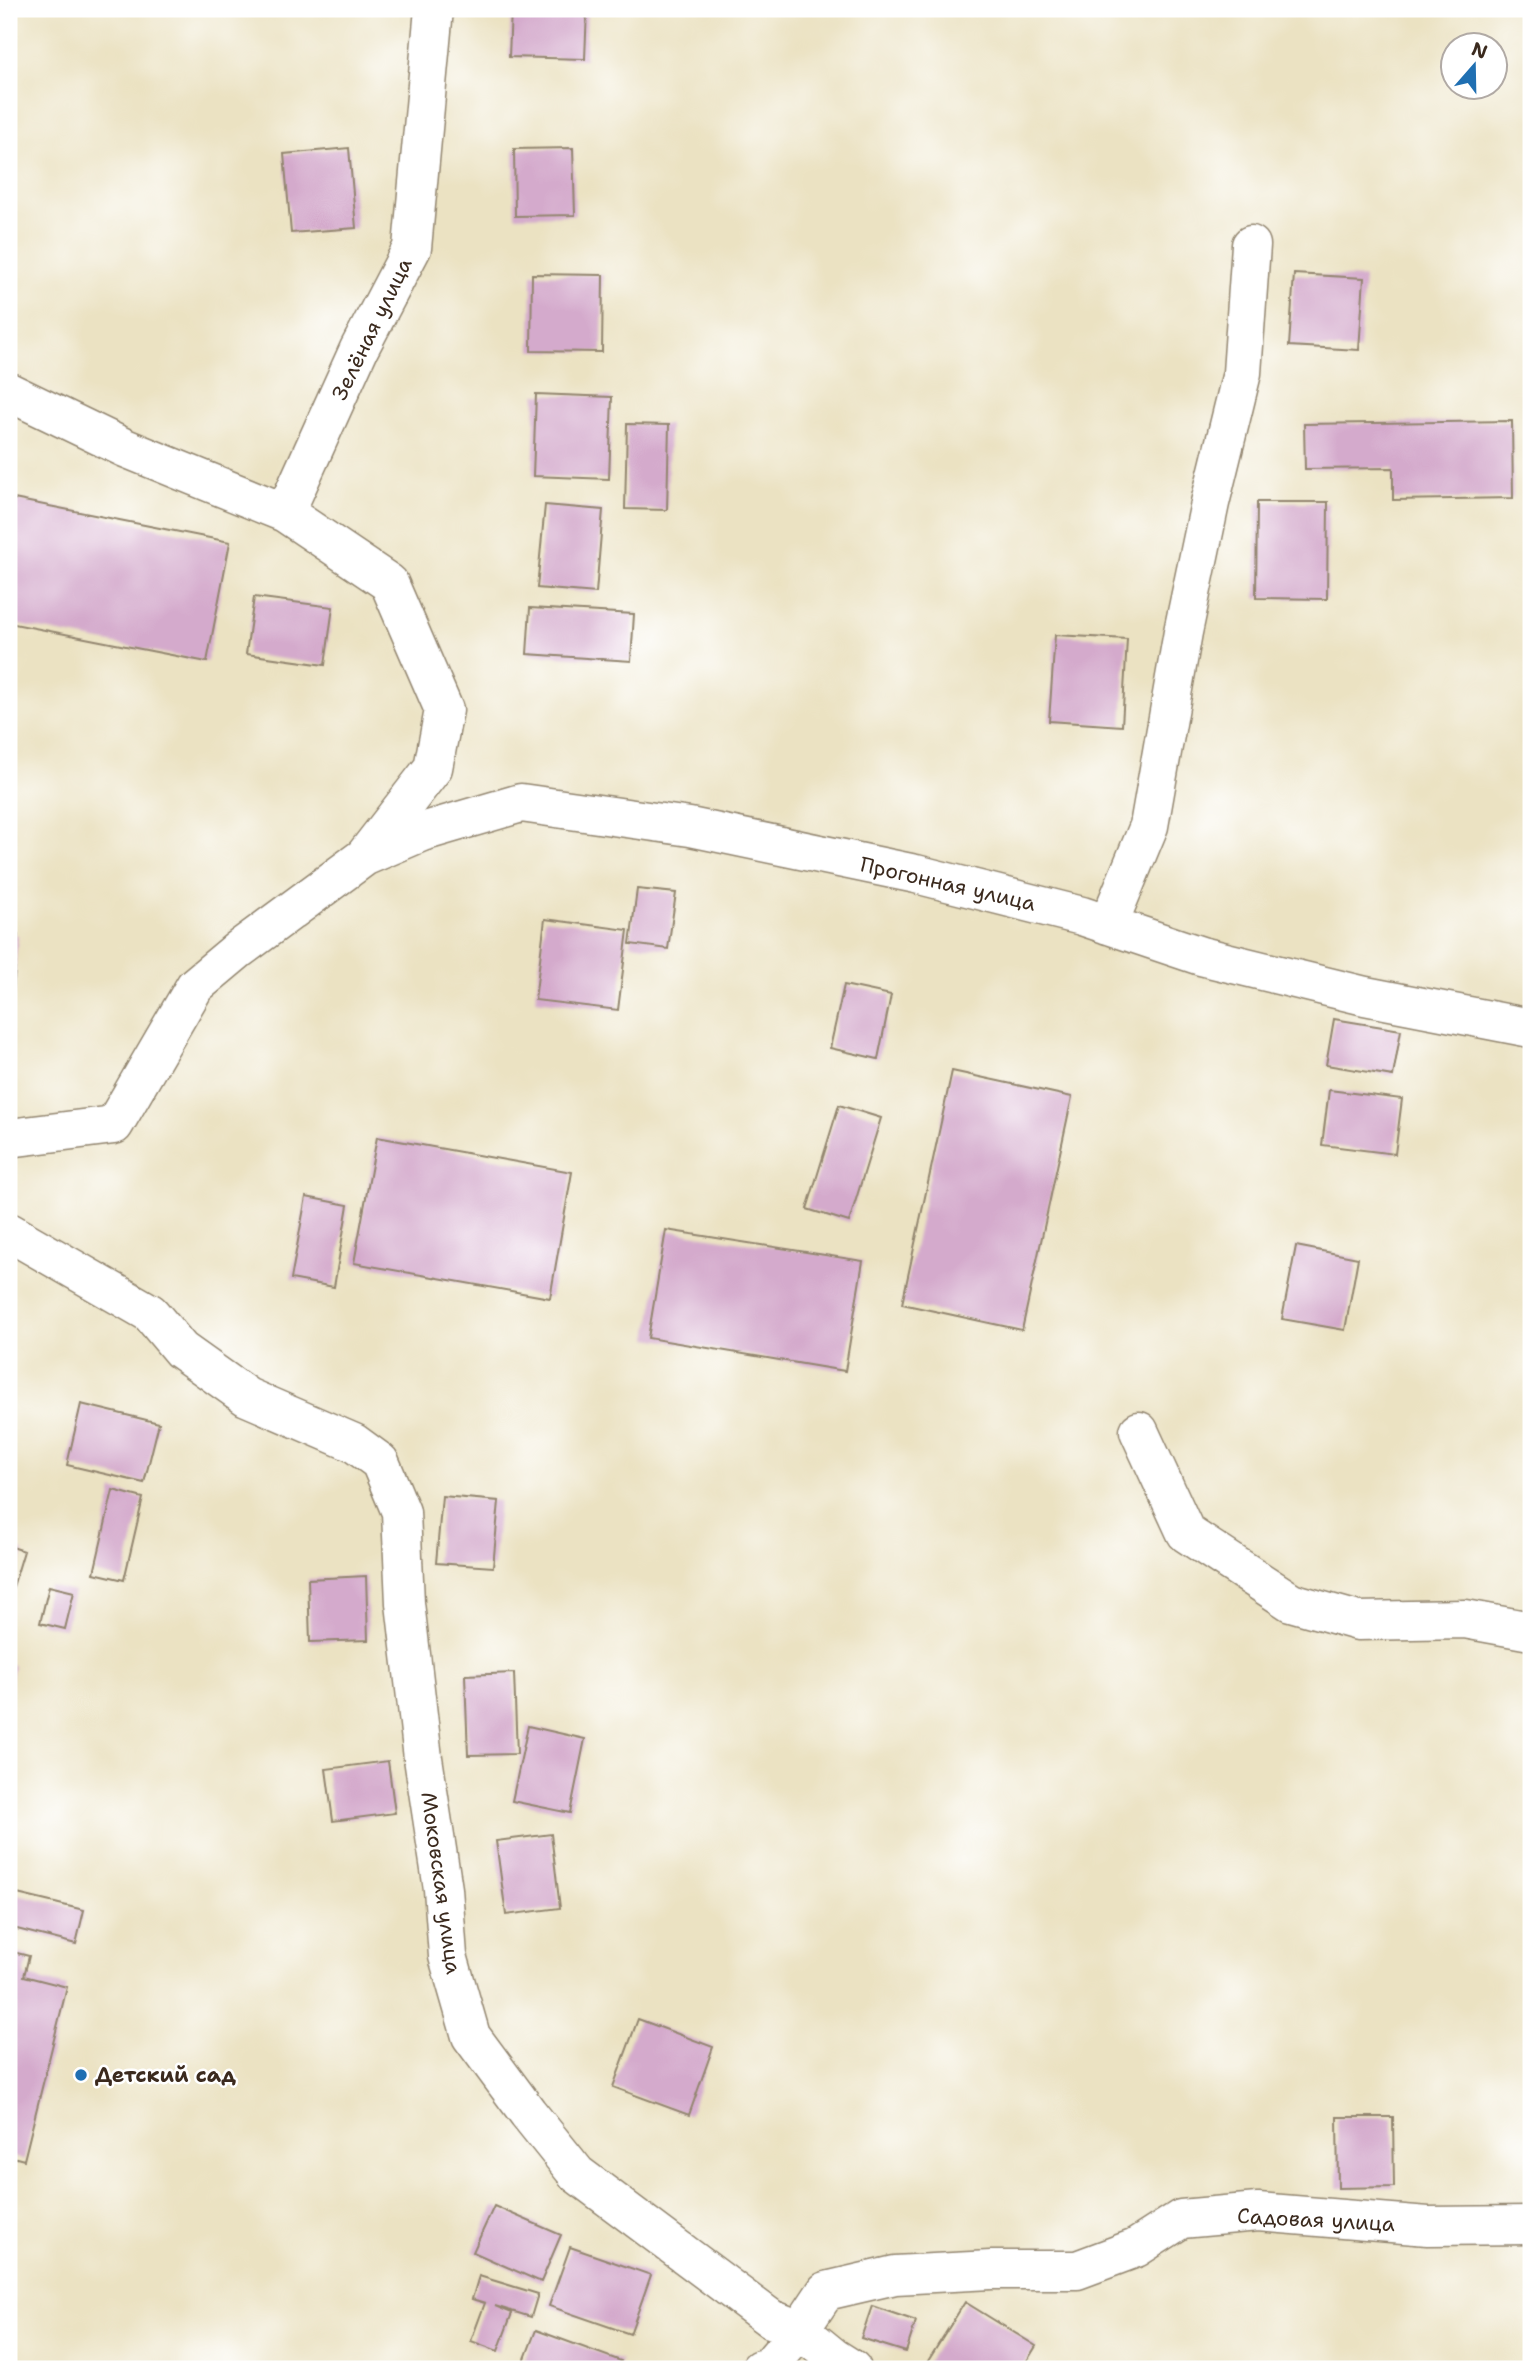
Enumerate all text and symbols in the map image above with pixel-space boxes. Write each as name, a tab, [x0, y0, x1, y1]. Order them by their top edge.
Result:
north arrow	[1438, 32, 1508, 102]
text: N	[1468, 36, 1491, 65]
street label: Зелёная улица	[325, 253, 419, 405]
street label: Прогонная улица	[858, 850, 1038, 918]
street label: Моковская улица	[414, 1790, 468, 1976]
place label: Детский сад	[95, 2061, 236, 2089]
marker: Детский сад	[73, 2067, 89, 2083]
street label: Садовая улица	[1236, 2202, 1396, 2238]

